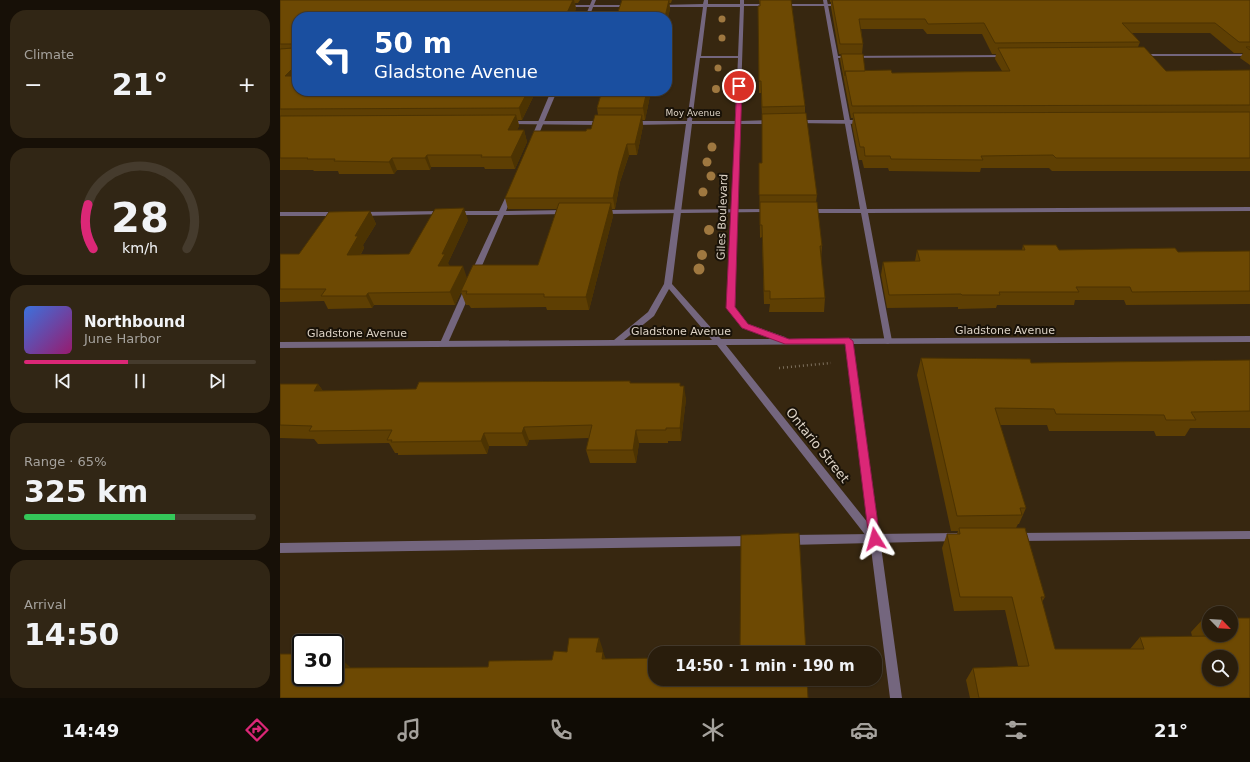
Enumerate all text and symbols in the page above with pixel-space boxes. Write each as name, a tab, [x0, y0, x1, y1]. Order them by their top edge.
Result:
text: 50 m	[374, 27, 452, 60]
icon: left	[308, 28, 360, 80]
text: Climate	[24, 47, 74, 62]
text: Gladstone Avenue	[374, 61, 538, 82]
text: 21°	[112, 67, 168, 102]
pin	[722, 69, 756, 103]
text: −	[24, 72, 42, 97]
text: +	[238, 72, 256, 97]
icon: arrive	[728, 75, 750, 97]
street label: Moy Avenue	[666, 108, 721, 118]
street label: Giles Boulevard	[714, 174, 731, 260]
text: 28	[111, 193, 169, 242]
text: km/h	[122, 240, 158, 256]
text: Northbound	[84, 313, 185, 331]
street label: Gladstone Avenue	[955, 324, 1055, 337]
street label: Gladstone Avenue	[631, 325, 731, 338]
street label: Gladstone Avenue	[307, 327, 407, 340]
text: June Harbor	[84, 331, 161, 346]
icon: previous	[52, 370, 74, 392]
icon: pause	[129, 370, 151, 392]
icon: next	[206, 370, 228, 392]
street label: Ontario Street	[783, 405, 852, 486]
text: Range · 65%	[24, 454, 107, 469]
text: 325 km	[24, 474, 148, 509]
position arrow	[854, 518, 896, 560]
text: Arrival	[24, 597, 66, 612]
north arrow	[1202, 606, 1238, 642]
map controls	[1202, 606, 1238, 686]
text: 14:50	[24, 617, 120, 652]
speed limit sign: 30	[292, 634, 344, 686]
button: search	[1202, 650, 1238, 686]
text: 14:50 · 1 min · 190 m	[675, 657, 855, 675]
icon: directions	[243, 716, 271, 744]
icon: music	[395, 716, 423, 744]
icon: phone	[547, 716, 575, 744]
icon: climate	[699, 716, 727, 744]
icon: car	[850, 716, 878, 744]
icon: filters	[1002, 716, 1030, 744]
text: 14:49	[62, 720, 119, 741]
text: 21°	[1154, 720, 1188, 741]

